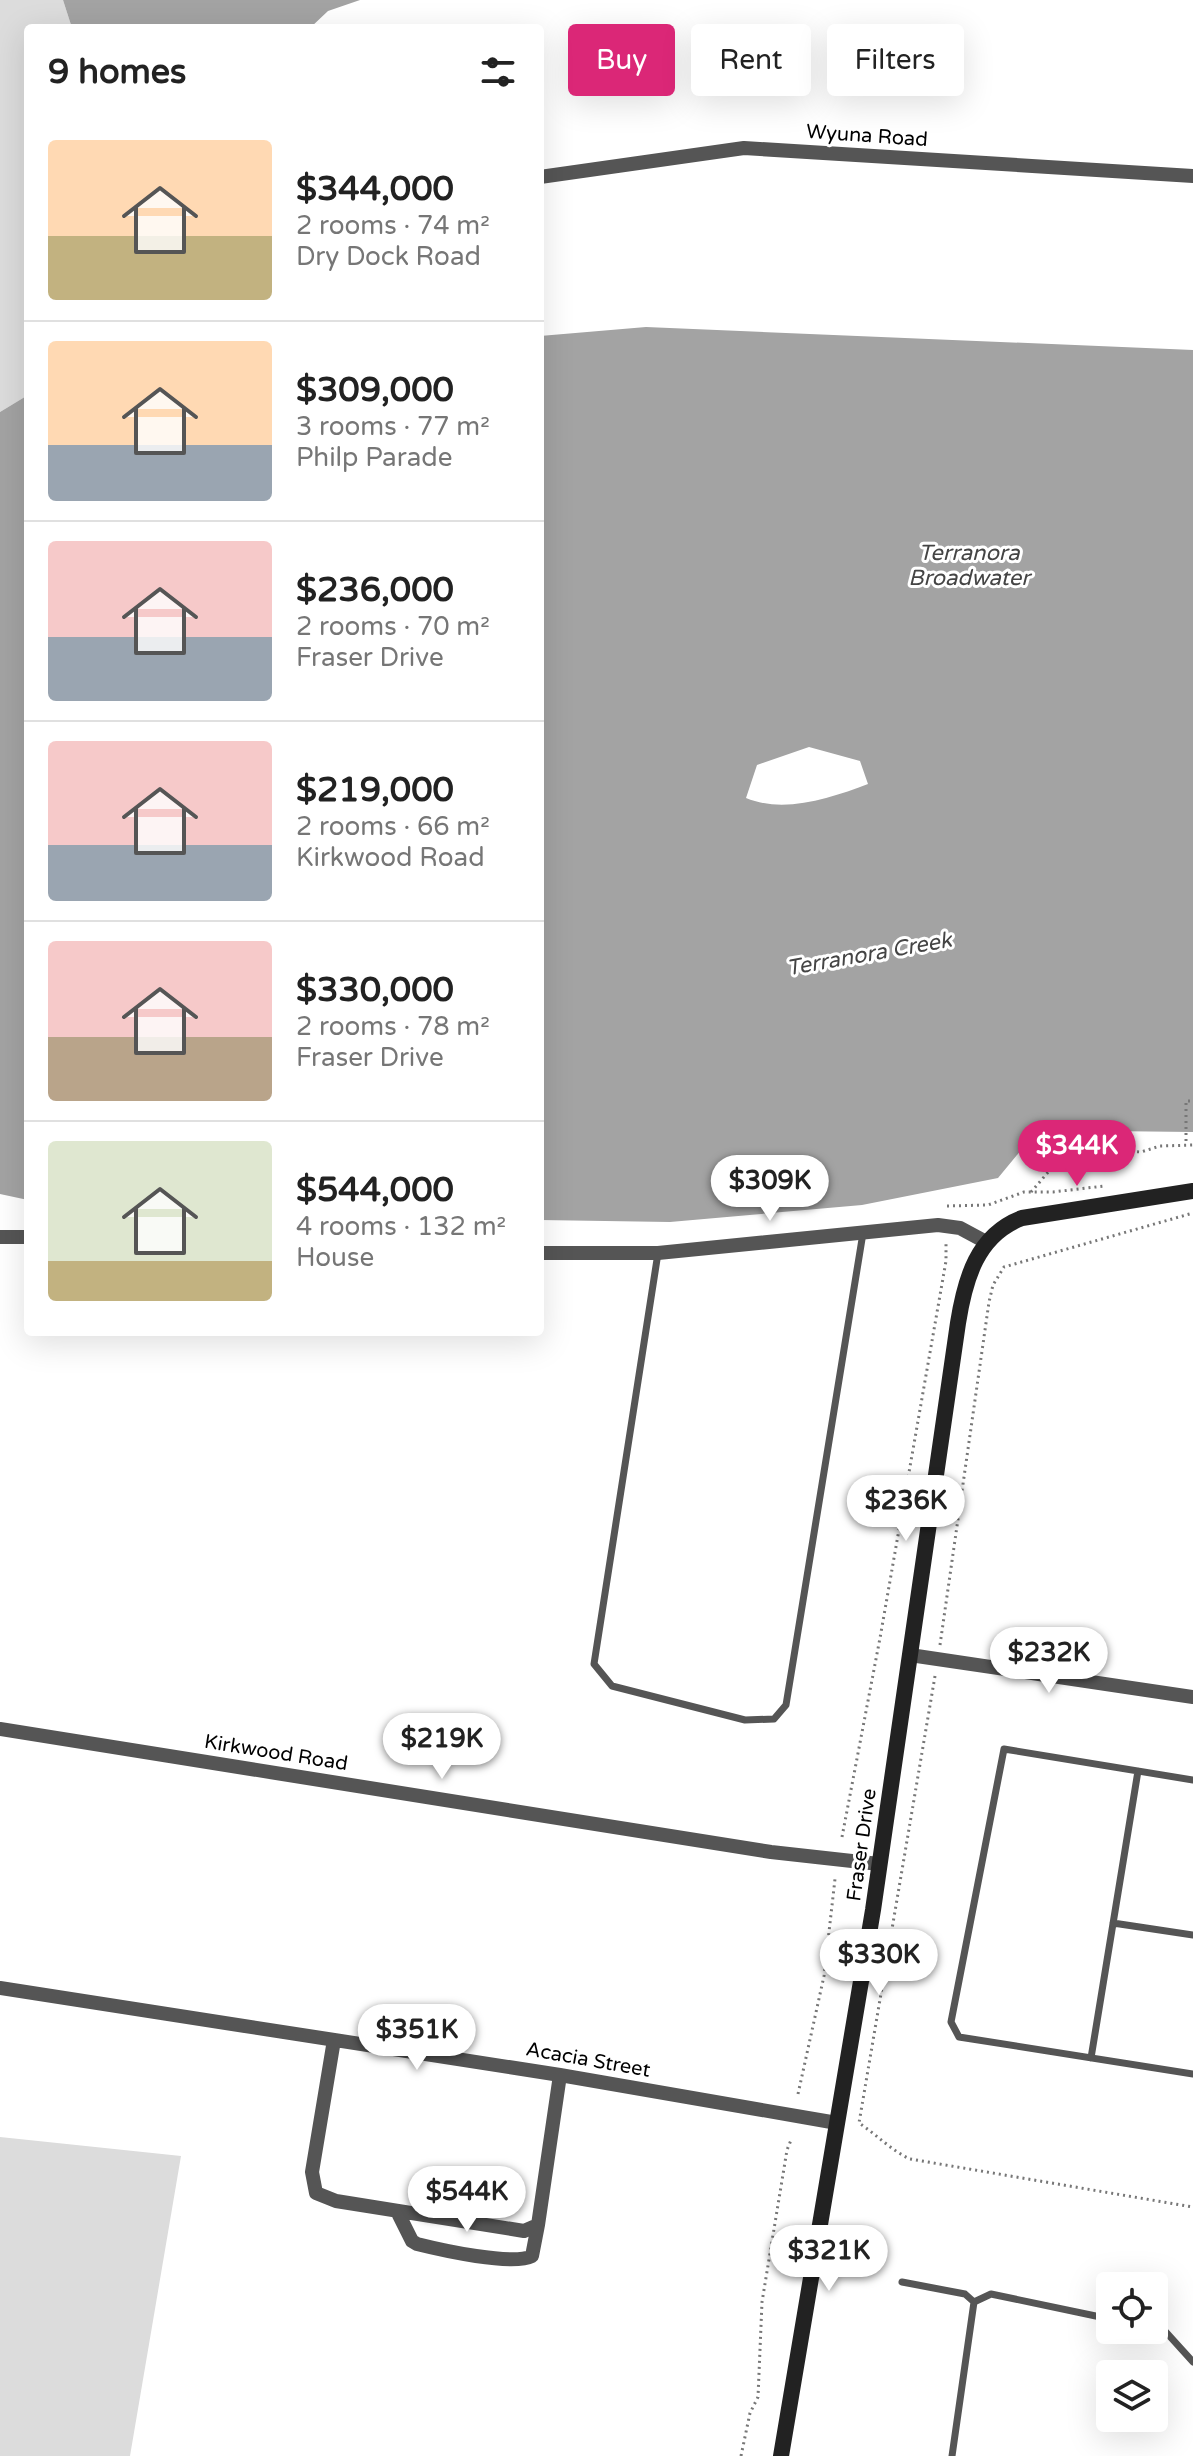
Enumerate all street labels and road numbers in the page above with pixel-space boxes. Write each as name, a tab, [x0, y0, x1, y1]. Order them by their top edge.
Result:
street label: Wyuna Road	[805, 120, 929, 152]
street label: Kirkwood Road	[202, 1730, 350, 1776]
street label: Fraser Drive	[842, 1787, 882, 1903]
street label: Acacia Street	[524, 2037, 652, 2083]

